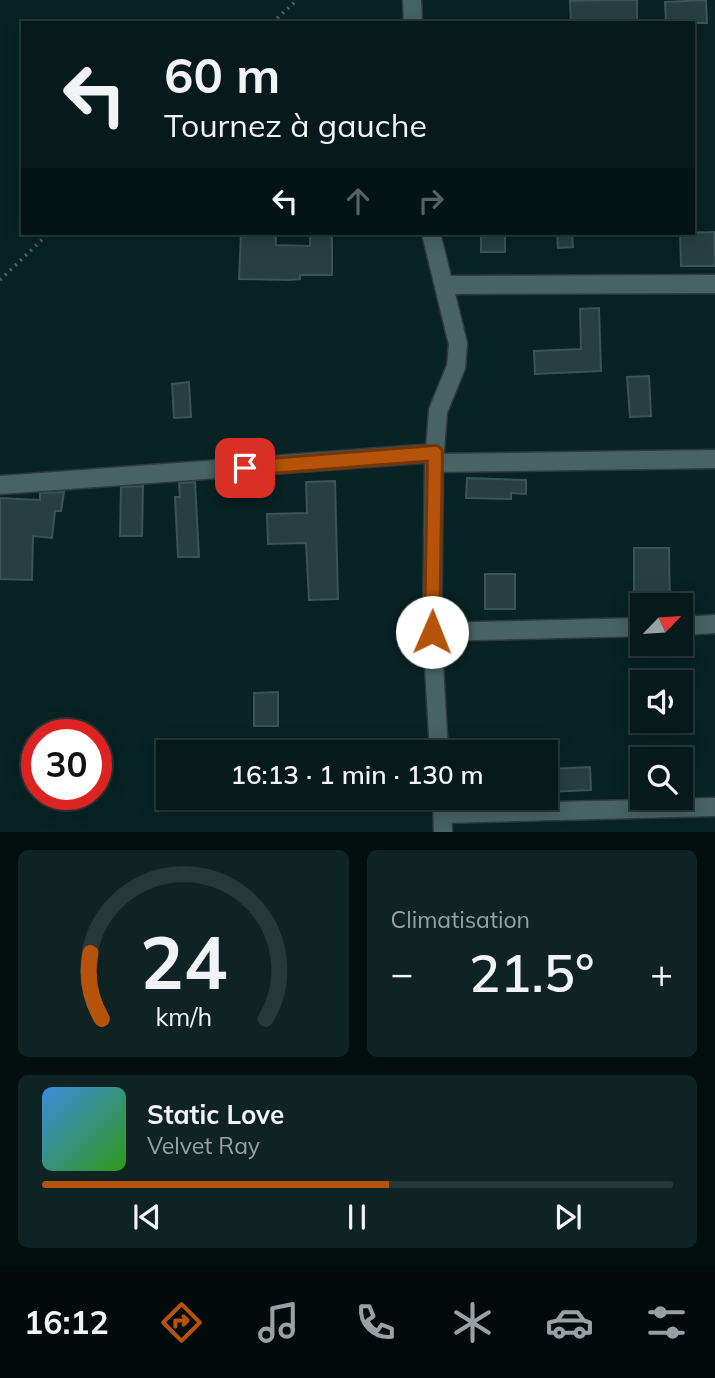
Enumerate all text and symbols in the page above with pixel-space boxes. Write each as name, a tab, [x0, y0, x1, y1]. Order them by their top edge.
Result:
text: 60 m	[164, 44, 280, 105]
icon: left	[49, 49, 140, 140]
text: Tournez à gauche	[164, 105, 427, 145]
icon: left	[266, 182, 304, 220]
icon: ahead	[339, 182, 377, 220]
icon: right	[412, 182, 450, 220]
pin	[215, 438, 275, 498]
icon: arrive	[226, 449, 264, 487]
north arrow	[630, 593, 693, 656]
map controls	[630, 593, 693, 810]
position arrow	[395, 595, 469, 669]
button: sound	[630, 670, 693, 733]
speed limit sign: 30	[21, 719, 112, 810]
button: search	[630, 747, 693, 810]
text: 16:13 · 1 min · 130 m	[230, 758, 484, 791]
text: Climatisation	[391, 905, 530, 934]
text: 24	[140, 917, 227, 1008]
text: 21.5°	[469, 940, 594, 1005]
text: −	[391, 949, 413, 997]
text: +	[650, 949, 673, 997]
text: km/h	[155, 1001, 212, 1032]
text: Static Love	[147, 1098, 284, 1131]
text: Velvet Ray	[147, 1131, 260, 1160]
icon: previous	[128, 1198, 166, 1236]
icon: pause	[338, 1198, 376, 1236]
icon: next	[549, 1198, 587, 1236]
icon: directions	[157, 1298, 206, 1347]
icon: music	[254, 1298, 303, 1347]
icon: phone	[351, 1298, 400, 1347]
icon: climate	[448, 1298, 497, 1347]
icon: car	[545, 1298, 594, 1347]
icon: filters	[642, 1298, 691, 1347]
text: 16:12	[24, 1302, 109, 1342]

